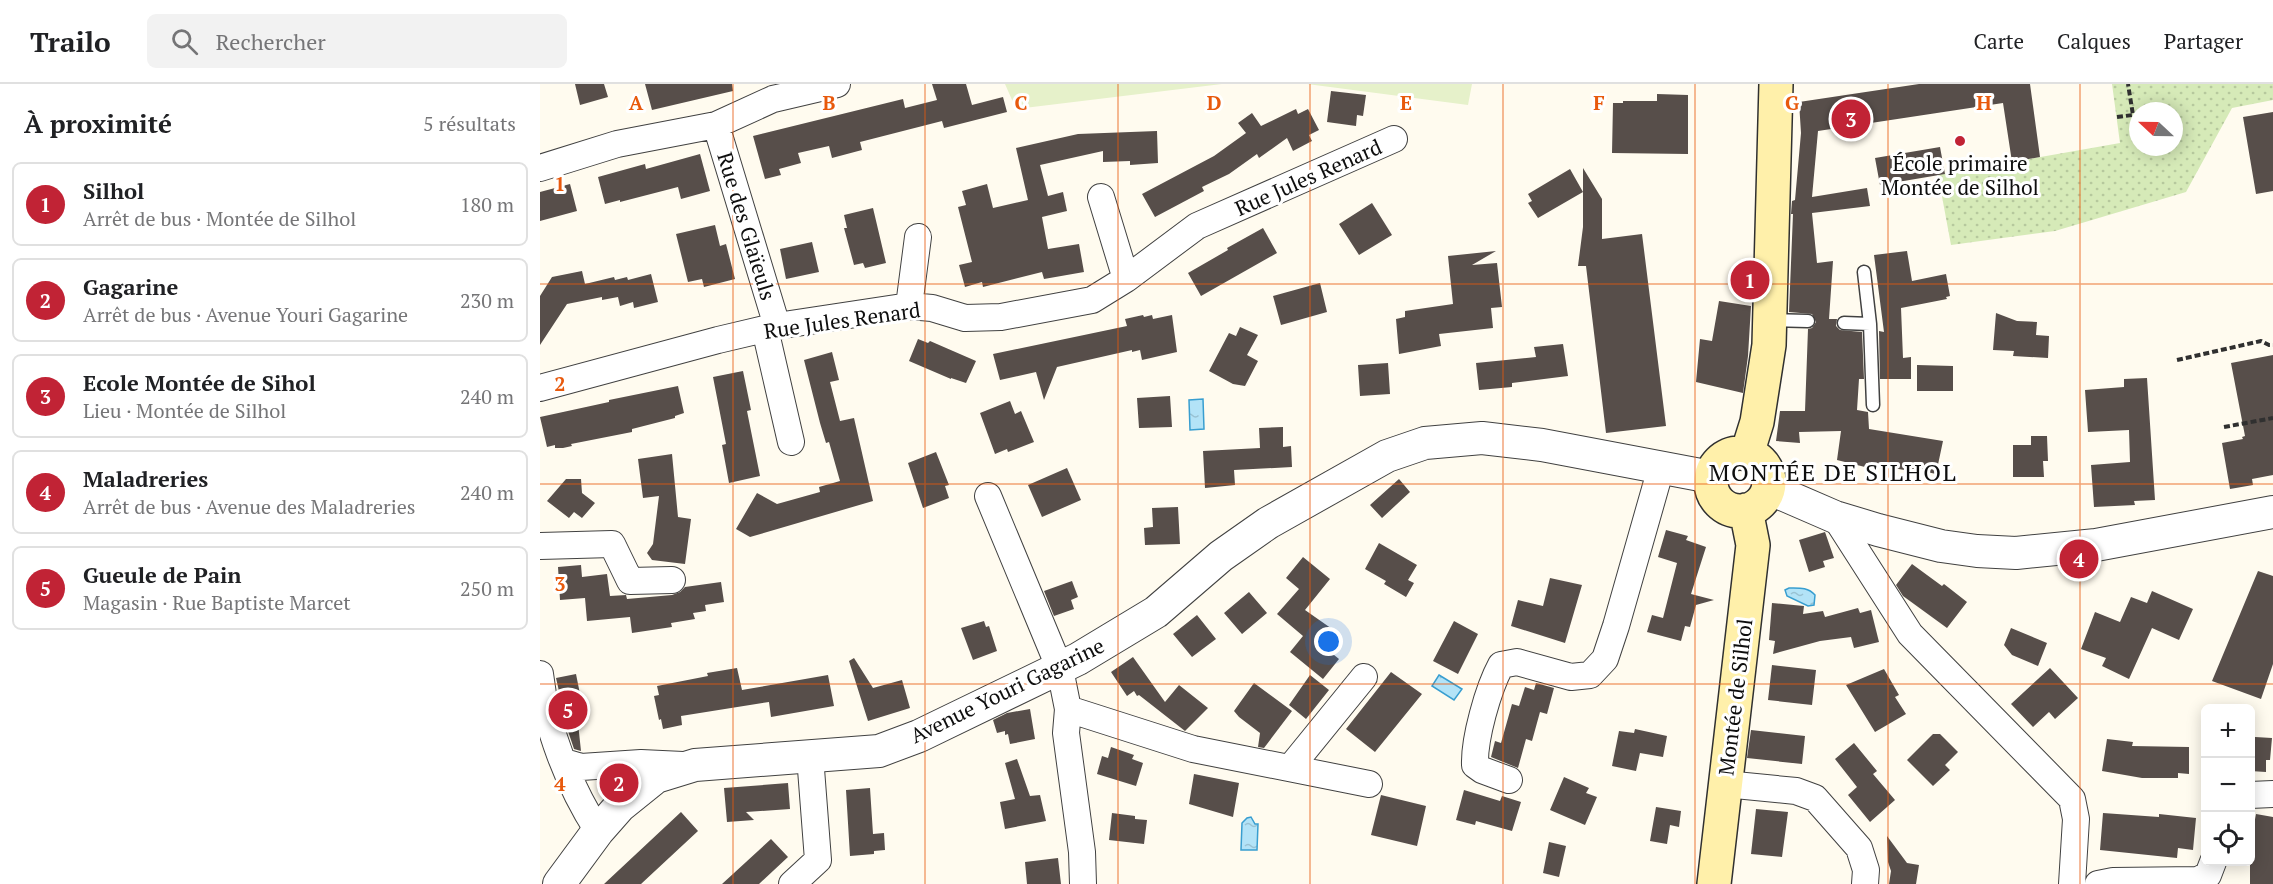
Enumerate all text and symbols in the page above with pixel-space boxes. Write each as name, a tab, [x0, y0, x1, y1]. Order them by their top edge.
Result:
search box	[147, 14, 567, 68]
text: Trailo	[30, 23, 111, 60]
icon: search	[168, 25, 201, 58]
text: Rechercher	[216, 27, 326, 56]
text: Carte	[1974, 27, 2024, 55]
text: Calques	[2057, 27, 2131, 55]
text: Partager	[2164, 27, 2243, 55]
text: A	[629, 89, 644, 116]
text: B	[823, 89, 836, 116]
text: C	[1014, 89, 1028, 116]
text: D	[1207, 89, 1221, 116]
text: E	[1400, 89, 1412, 116]
text: F	[1593, 89, 1605, 116]
text: G	[1785, 89, 1799, 116]
text: H	[1976, 89, 1992, 116]
pin: 3	[1832, 96, 1870, 141]
north arrow	[2129, 102, 2183, 156]
text: À proximité	[24, 106, 172, 140]
text: 5 résultats	[423, 110, 516, 137]
street label: Rue Jules Renard	[1230, 132, 1386, 222]
marker: École primaire Montée de Silhol	[1953, 134, 1967, 148]
street label: Rue des Glaïeuls	[711, 149, 783, 303]
place label: École primaire Montée de Silhol	[1881, 149, 2039, 201]
text: 1	[554, 170, 566, 197]
text: Silhol	[83, 176, 144, 205]
text: 1	[40, 191, 51, 218]
text: 180 m	[460, 191, 514, 218]
text: Arrêt de bus · Montée de Silhol	[83, 205, 356, 232]
pin: 1	[1730, 258, 1770, 302]
text: Gagarine	[83, 272, 178, 301]
text: 2	[40, 287, 51, 314]
text: 230 m	[460, 287, 514, 314]
street label: Rue Jules Renard	[762, 295, 922, 345]
text: Arrêt de bus · Avenue Youri Gagarine	[83, 301, 408, 328]
text: Ecole Montée de Sihol	[83, 368, 316, 397]
text: 2	[554, 370, 566, 397]
text: 3	[40, 383, 51, 410]
text: 240 m	[460, 383, 514, 410]
text: Lieu · Montée de Silhol	[83, 397, 286, 424]
district label: MONTÉE DE SILHOL	[1709, 456, 1957, 488]
text: Maladreries	[83, 464, 208, 493]
text: 4	[40, 479, 51, 506]
text: 240 m	[460, 479, 514, 506]
text: Arrêt de bus · Avenue des Maladreries	[83, 493, 415, 520]
pin: 4	[2060, 536, 2098, 582]
text: Gueule de Pain	[83, 560, 241, 589]
text: 3	[554, 570, 566, 597]
text: 5	[40, 575, 51, 602]
text: 250 m	[460, 575, 514, 602]
text: Magasin · Rue Baptiste Marcet	[83, 589, 351, 616]
street label: Montée de Silhol	[1711, 617, 1759, 777]
your location	[1314, 627, 1343, 656]
street label: Avenue Youri Gagarine	[905, 631, 1109, 749]
pin: 5	[549, 688, 588, 732]
map controls	[2201, 704, 2255, 866]
button: +	[2201, 704, 2255, 758]
button: −	[2201, 758, 2255, 812]
pin: 2	[600, 760, 638, 806]
text: 4	[554, 770, 566, 797]
button: locate	[2201, 812, 2255, 866]

